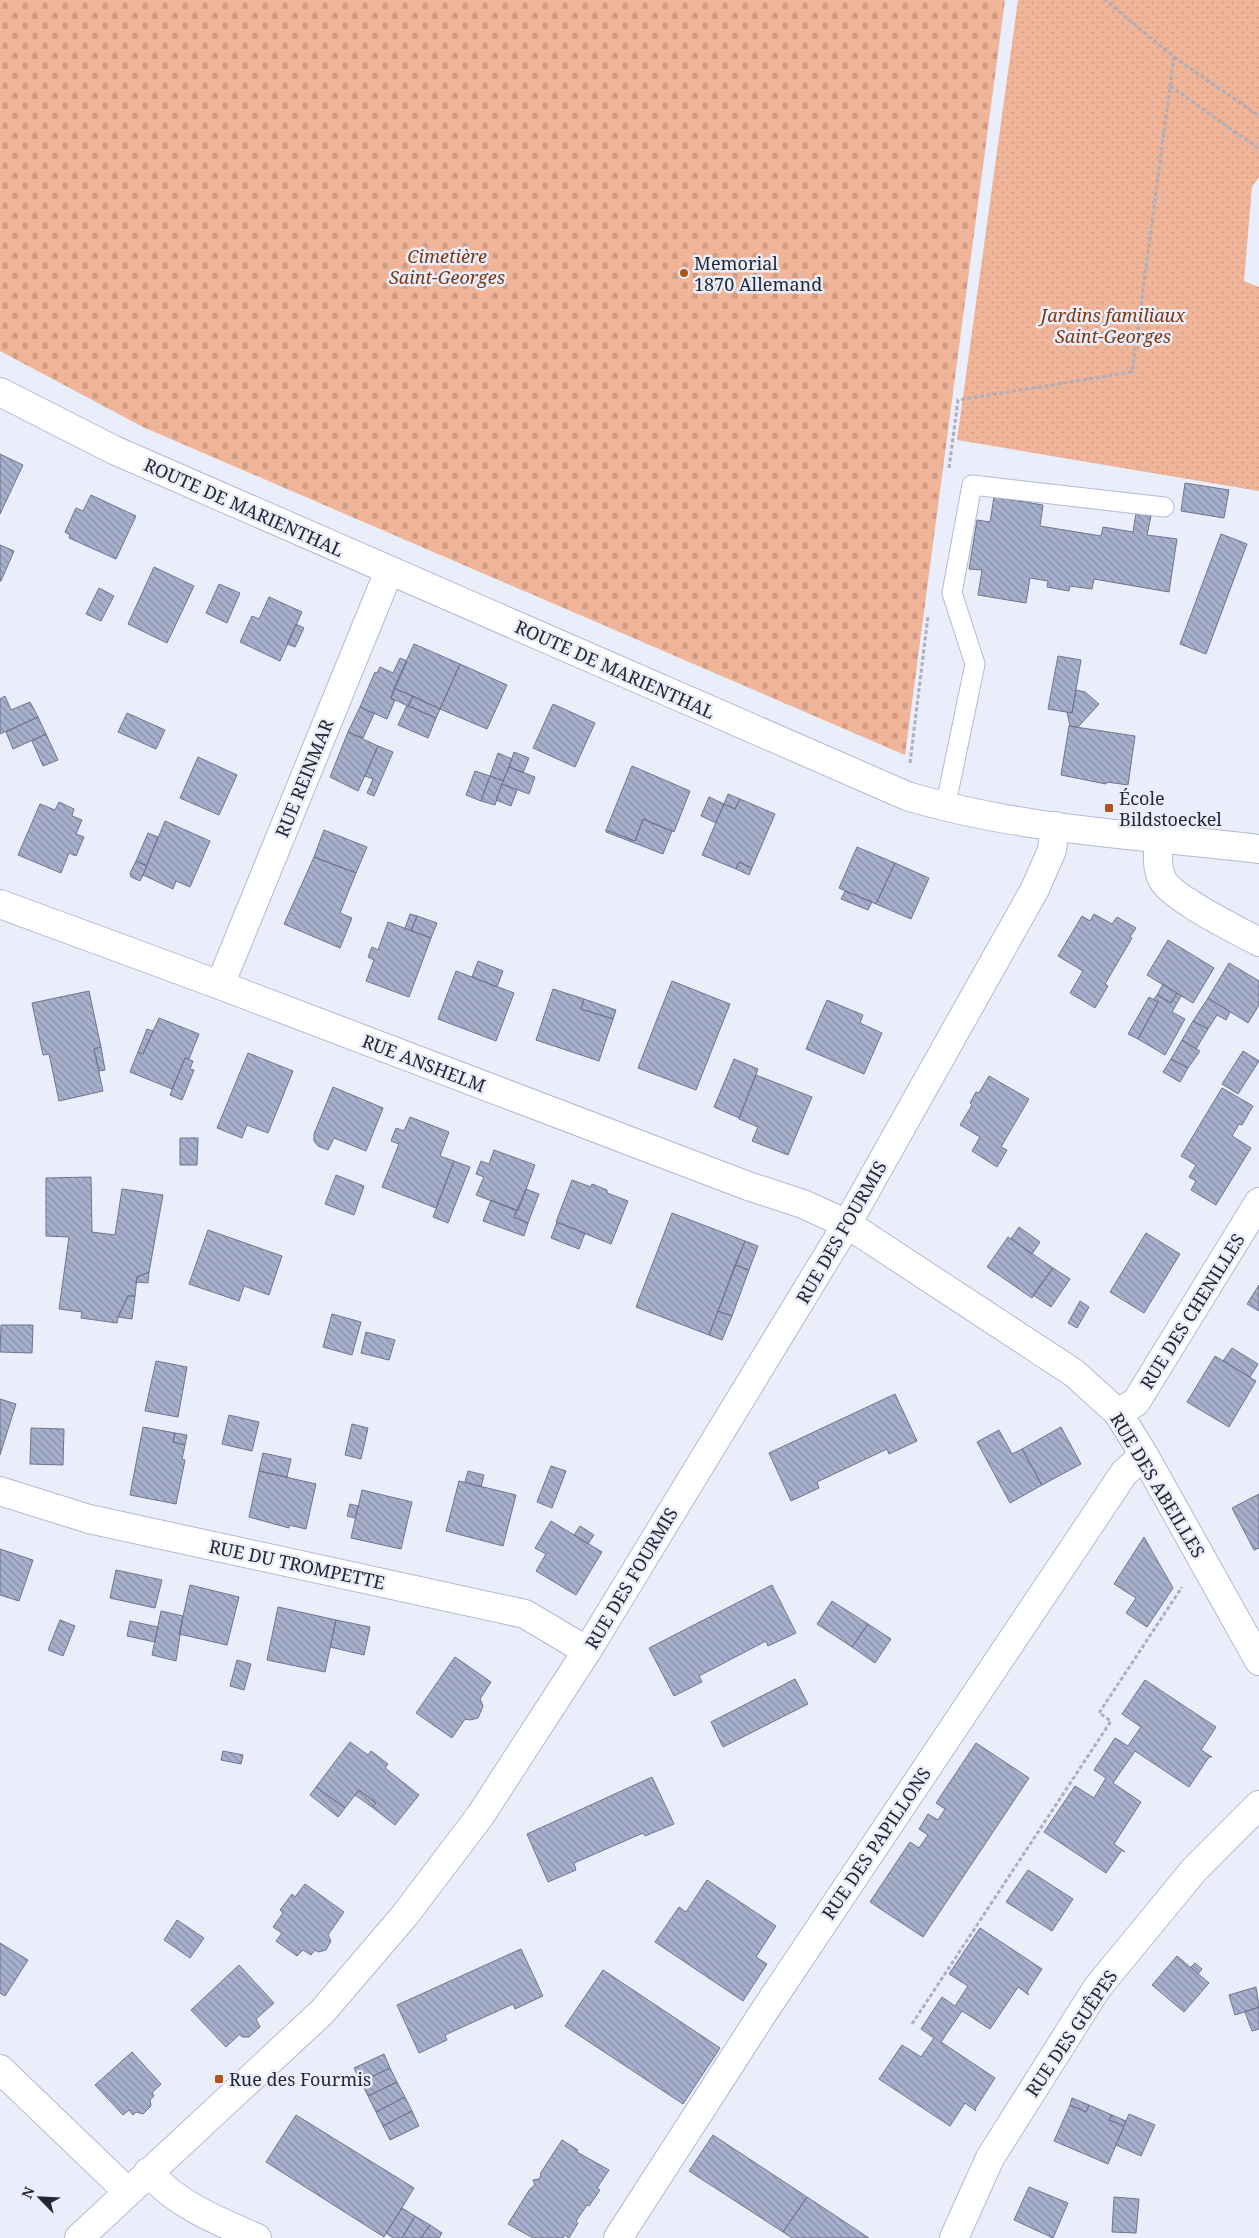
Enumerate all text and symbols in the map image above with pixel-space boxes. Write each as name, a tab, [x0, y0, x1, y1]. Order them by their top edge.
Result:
park label: Cimetière Saint-Georges	[389, 244, 505, 289]
place label: Memorial 1870 Allemand	[694, 251, 822, 296]
marker: Memorial 1870 Allemand	[678, 267, 690, 279]
park label: Jardins familiaux Saint-Georges	[1038, 303, 1186, 348]
street label: ROUTE DE MARIENTHAL	[141, 452, 347, 562]
street label: ROUTE DE MARIENTHAL	[512, 614, 718, 724]
street label: RUE REINMAR	[269, 715, 339, 841]
place label: École Bildstoeckel	[1119, 786, 1222, 831]
marker: École Bildstoeckel	[1103, 802, 1115, 814]
street label: RUE ANSHELM	[359, 1028, 489, 1098]
street label: RUE DES FOURMIS	[790, 1156, 892, 1308]
street label: RUE DES CHENILLES	[1134, 1229, 1250, 1393]
street label: RUE DES ABEILLES	[1105, 1408, 1211, 1562]
street label: RUE DES FOURMIS	[579, 1503, 683, 1653]
street label: RUE DU TROMPETTE	[207, 1534, 387, 1594]
street label: RUE DES PAPILLONS	[816, 1762, 936, 1924]
street label: RUE DES GUÊPES	[1020, 1965, 1122, 2101]
place label: Rue des Fourmis	[229, 2067, 371, 2091]
marker: Rue des Fourmis	[213, 2073, 225, 2085]
north arrow	[15, 2173, 65, 2223]
text: N	[17, 2184, 39, 2201]

